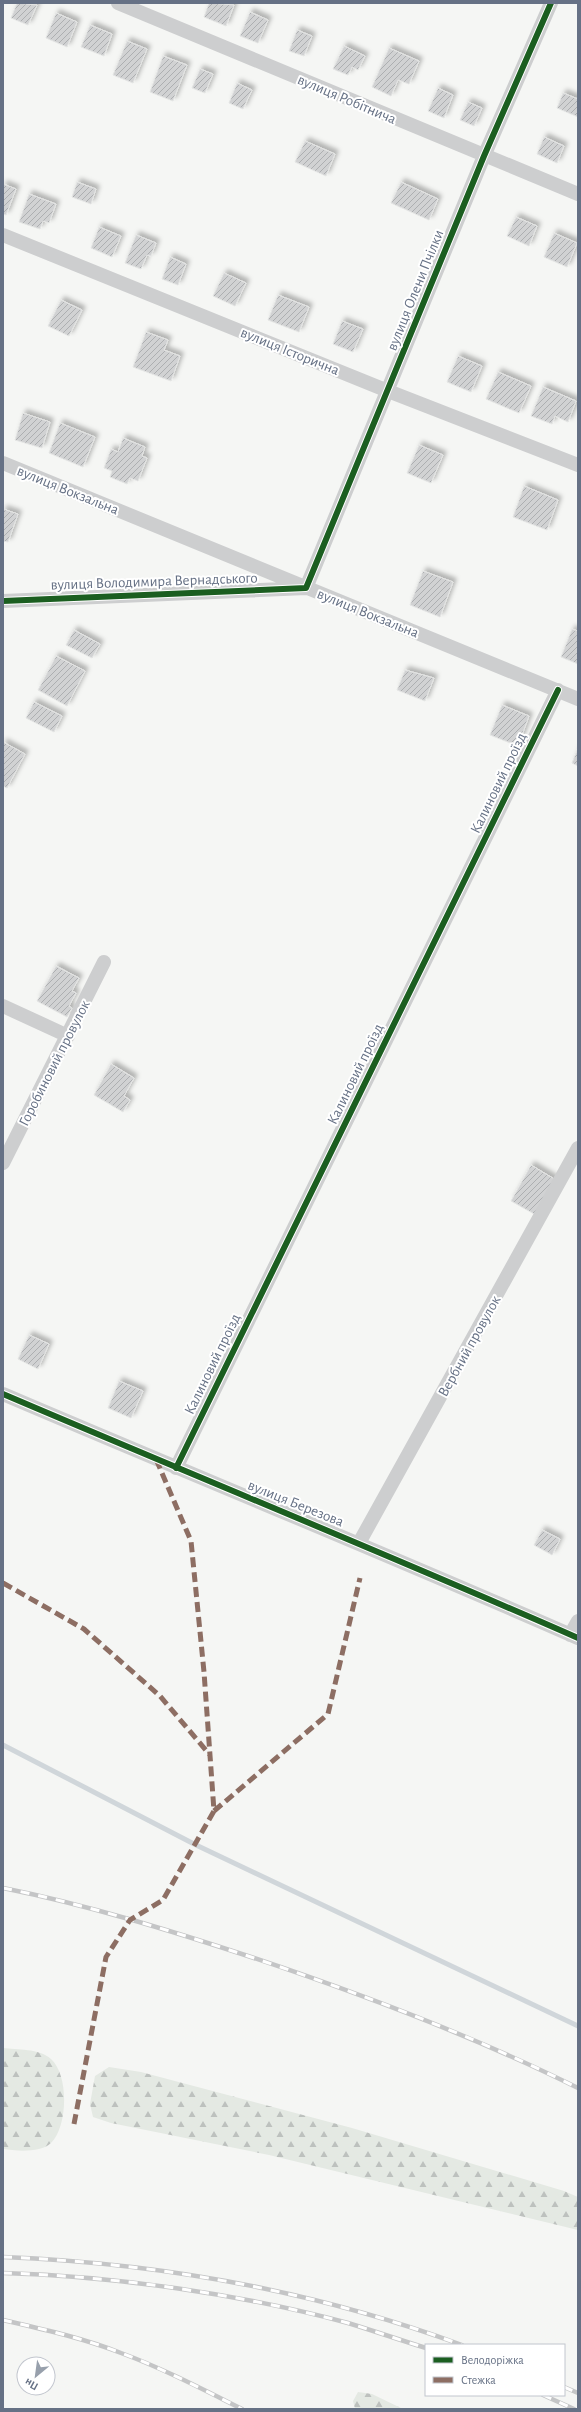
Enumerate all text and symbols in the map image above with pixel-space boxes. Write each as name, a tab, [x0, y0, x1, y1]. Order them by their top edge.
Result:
street label: вулиця Робітнича	[295, 72, 398, 127]
street label: вулиця Олени Пчілки	[384, 228, 447, 353]
street label: вулиця Історична	[238, 325, 341, 378]
street label: вулиця Вокзальна	[15, 463, 121, 518]
street label: вулиця Володимира Вернадського	[50, 570, 258, 593]
street label: вулиця Вокзальна	[315, 586, 421, 641]
street label: Калиновий проїзд	[468, 731, 529, 836]
street label: Горобиновий провулок	[16, 998, 93, 1129]
street label: Калиновий проїзд	[325, 1022, 386, 1127]
street label: Вербний провулок	[436, 1293, 503, 1399]
street label: Калиновий проїзд	[182, 1312, 243, 1417]
street label: вулиця Березова	[246, 1477, 346, 1530]
legend	[425, 2344, 565, 2396]
text: Велодоріжка	[461, 2354, 524, 2366]
north arrow	[16, 2356, 56, 2396]
text: Стежка	[461, 2374, 496, 2386]
text: Пн	[23, 2376, 40, 2392]

